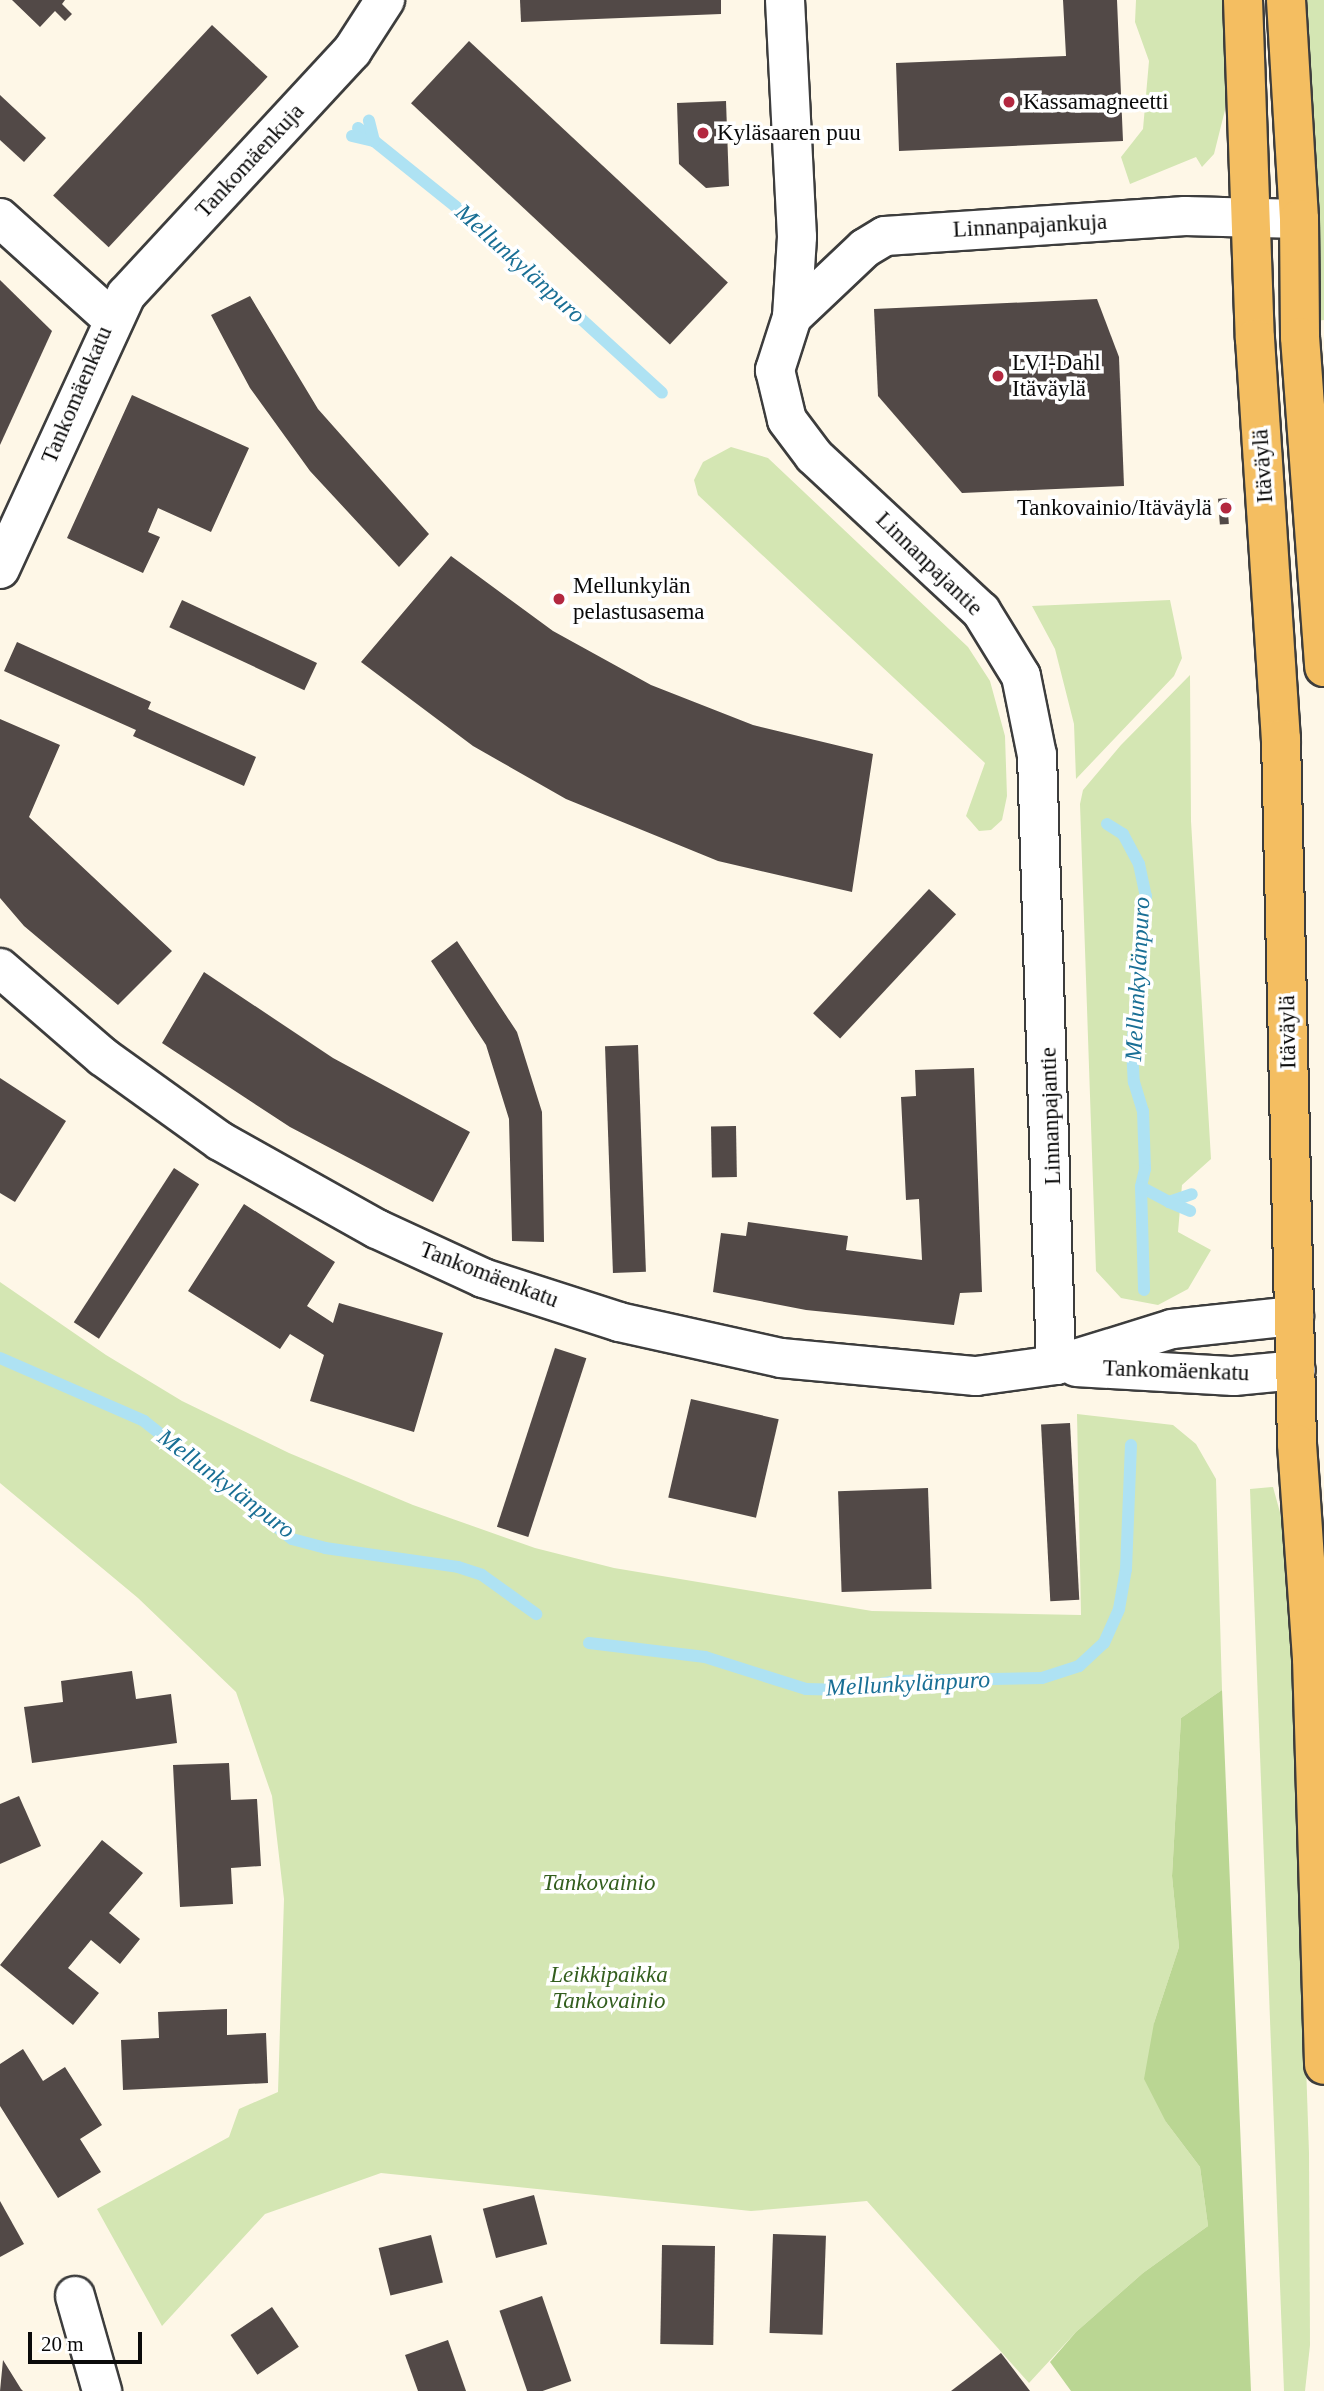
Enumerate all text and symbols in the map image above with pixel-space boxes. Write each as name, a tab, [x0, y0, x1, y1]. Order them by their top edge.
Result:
place label: Kassamagneetti	[1023, 88, 1169, 116]
marker: Kassamagneetti	[1001, 94, 1017, 110]
street label: Tankomäenkuja	[190, 98, 310, 224]
place label: Kyläsaaren puu	[717, 119, 861, 147]
marker: Kyläsaaren puu	[695, 125, 711, 141]
water label: Mellunkylänpuro	[449, 198, 591, 330]
street label: Linnanpajankuja	[952, 208, 1108, 244]
street label: Tankomäenkatu	[36, 322, 118, 468]
place label: LVI-Dahl Itäväylä	[1012, 349, 1101, 403]
marker: LVI-Dahl Itäväylä	[990, 368, 1006, 384]
street label: Itäväylä	[1247, 428, 1279, 504]
place label: Tankovainio/Itäväylä	[1017, 494, 1212, 522]
marker: Tankovainio/Itäväylä	[1218, 500, 1234, 516]
street label: Linnanpajantie	[870, 506, 988, 622]
place label: Mellunkylän pelastusasema	[573, 572, 705, 626]
marker: Mellunkylän pelastusasema	[551, 591, 567, 607]
water label: Mellunkylänpuro	[1119, 896, 1157, 1062]
street label: Itäväylä	[1274, 995, 1302, 1069]
street label: Linnanpajantie	[1035, 1047, 1067, 1185]
street label: Tankomäenkatu	[416, 1236, 562, 1314]
street label: Tankomäenkatu	[1102, 1355, 1250, 1387]
water label: Mellunkylänpuro	[152, 1423, 300, 1545]
water label: Mellunkylänpuro	[825, 1665, 991, 1703]
park label: Tankovainio	[543, 1869, 655, 1897]
park label: Leikkipaikka Tankovainio	[550, 1961, 668, 2015]
scale bar	[32, 2318, 145, 2362]
text: 20 m	[41, 2332, 84, 2356]

